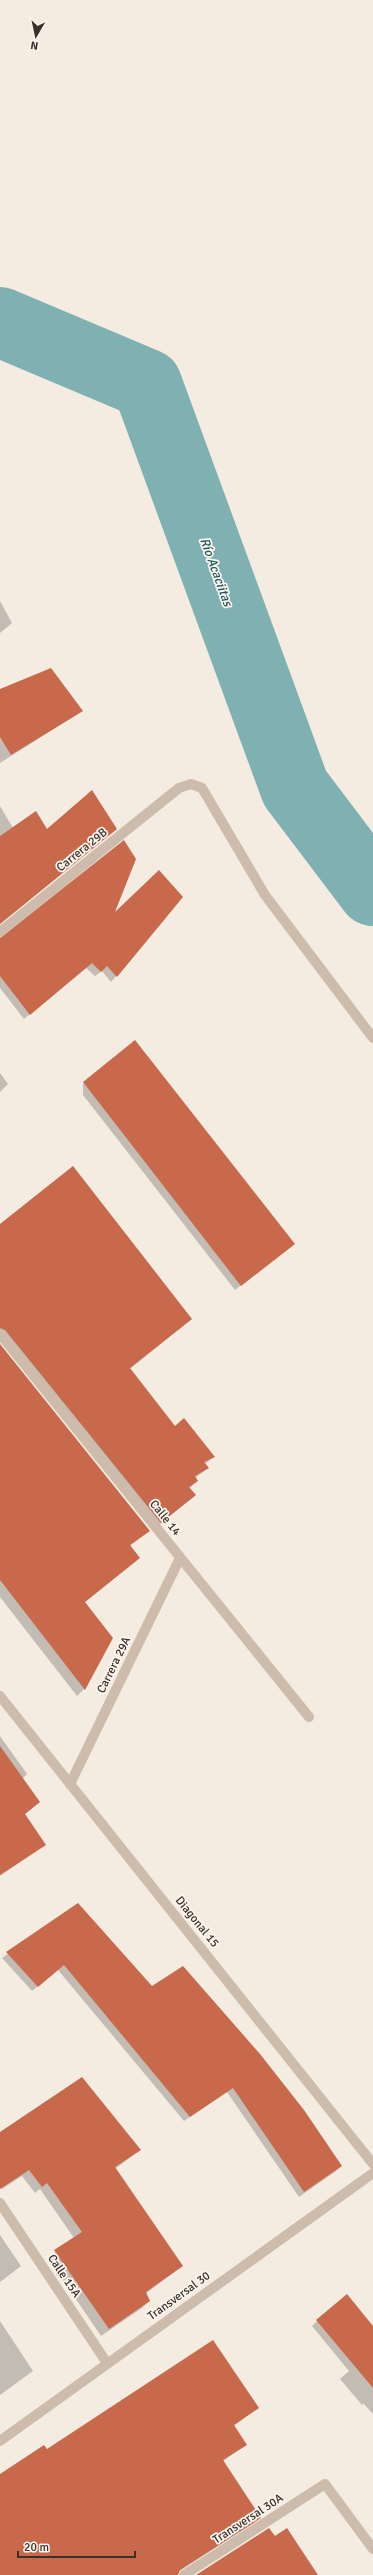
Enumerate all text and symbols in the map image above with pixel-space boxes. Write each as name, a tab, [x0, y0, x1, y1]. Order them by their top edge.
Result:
north arrow	[16, 16, 56, 56]
text: N	[30, 38, 39, 52]
water label: Río Acaciitas	[196, 536, 236, 610]
street label: Carrera 29B	[54, 825, 110, 875]
street label: Calle 14	[146, 1497, 184, 1539]
street label: Carrera 29A	[94, 1634, 134, 1696]
street label: Diagonal 15	[172, 1893, 222, 1951]
street label: Calle 15A	[44, 2251, 84, 2301]
street label: Transversal 30	[145, 2268, 213, 2324]
street label: Transversal 30A	[210, 2490, 287, 2547]
scale bar	[18, 2533, 135, 2559]
text: 20 m	[24, 2540, 49, 2555]

